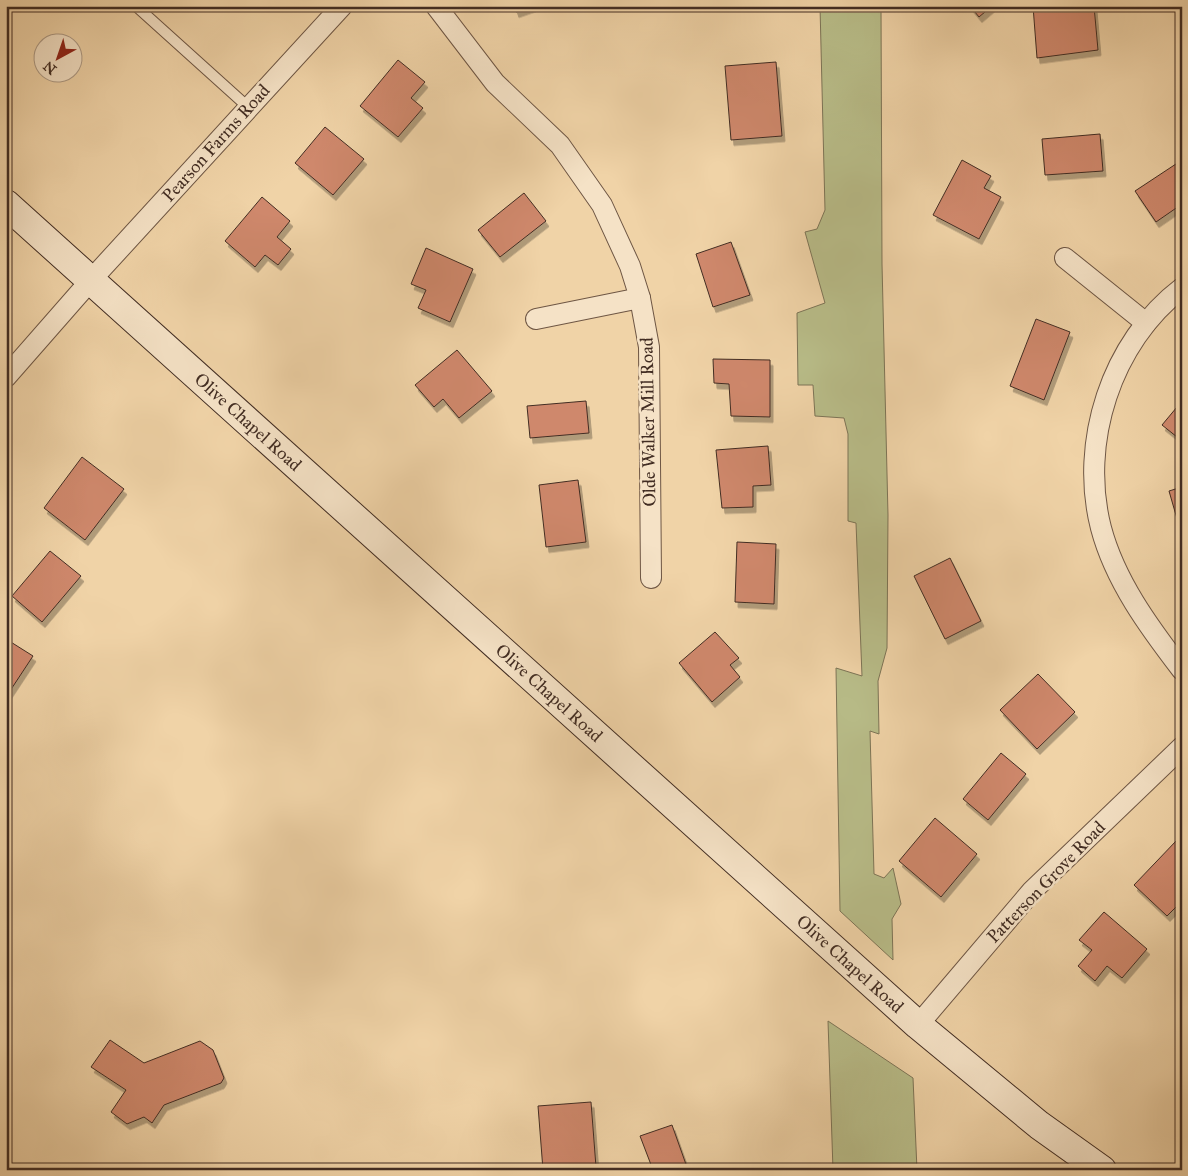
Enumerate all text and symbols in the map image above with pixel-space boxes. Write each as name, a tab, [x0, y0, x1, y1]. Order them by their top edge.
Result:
north arrow	[32, 32, 82, 82]
text: N	[40, 57, 60, 78]
street label: Pearson Farms Road	[157, 80, 275, 206]
street label: Olde Walker Mill Road	[636, 337, 660, 507]
street label: Olive Chapel Road	[190, 368, 306, 476]
street label: Olive Chapel Road	[491, 639, 607, 747]
street label: Patterson Grove Road	[982, 816, 1110, 948]
street label: Olive Chapel Road	[792, 910, 908, 1018]

